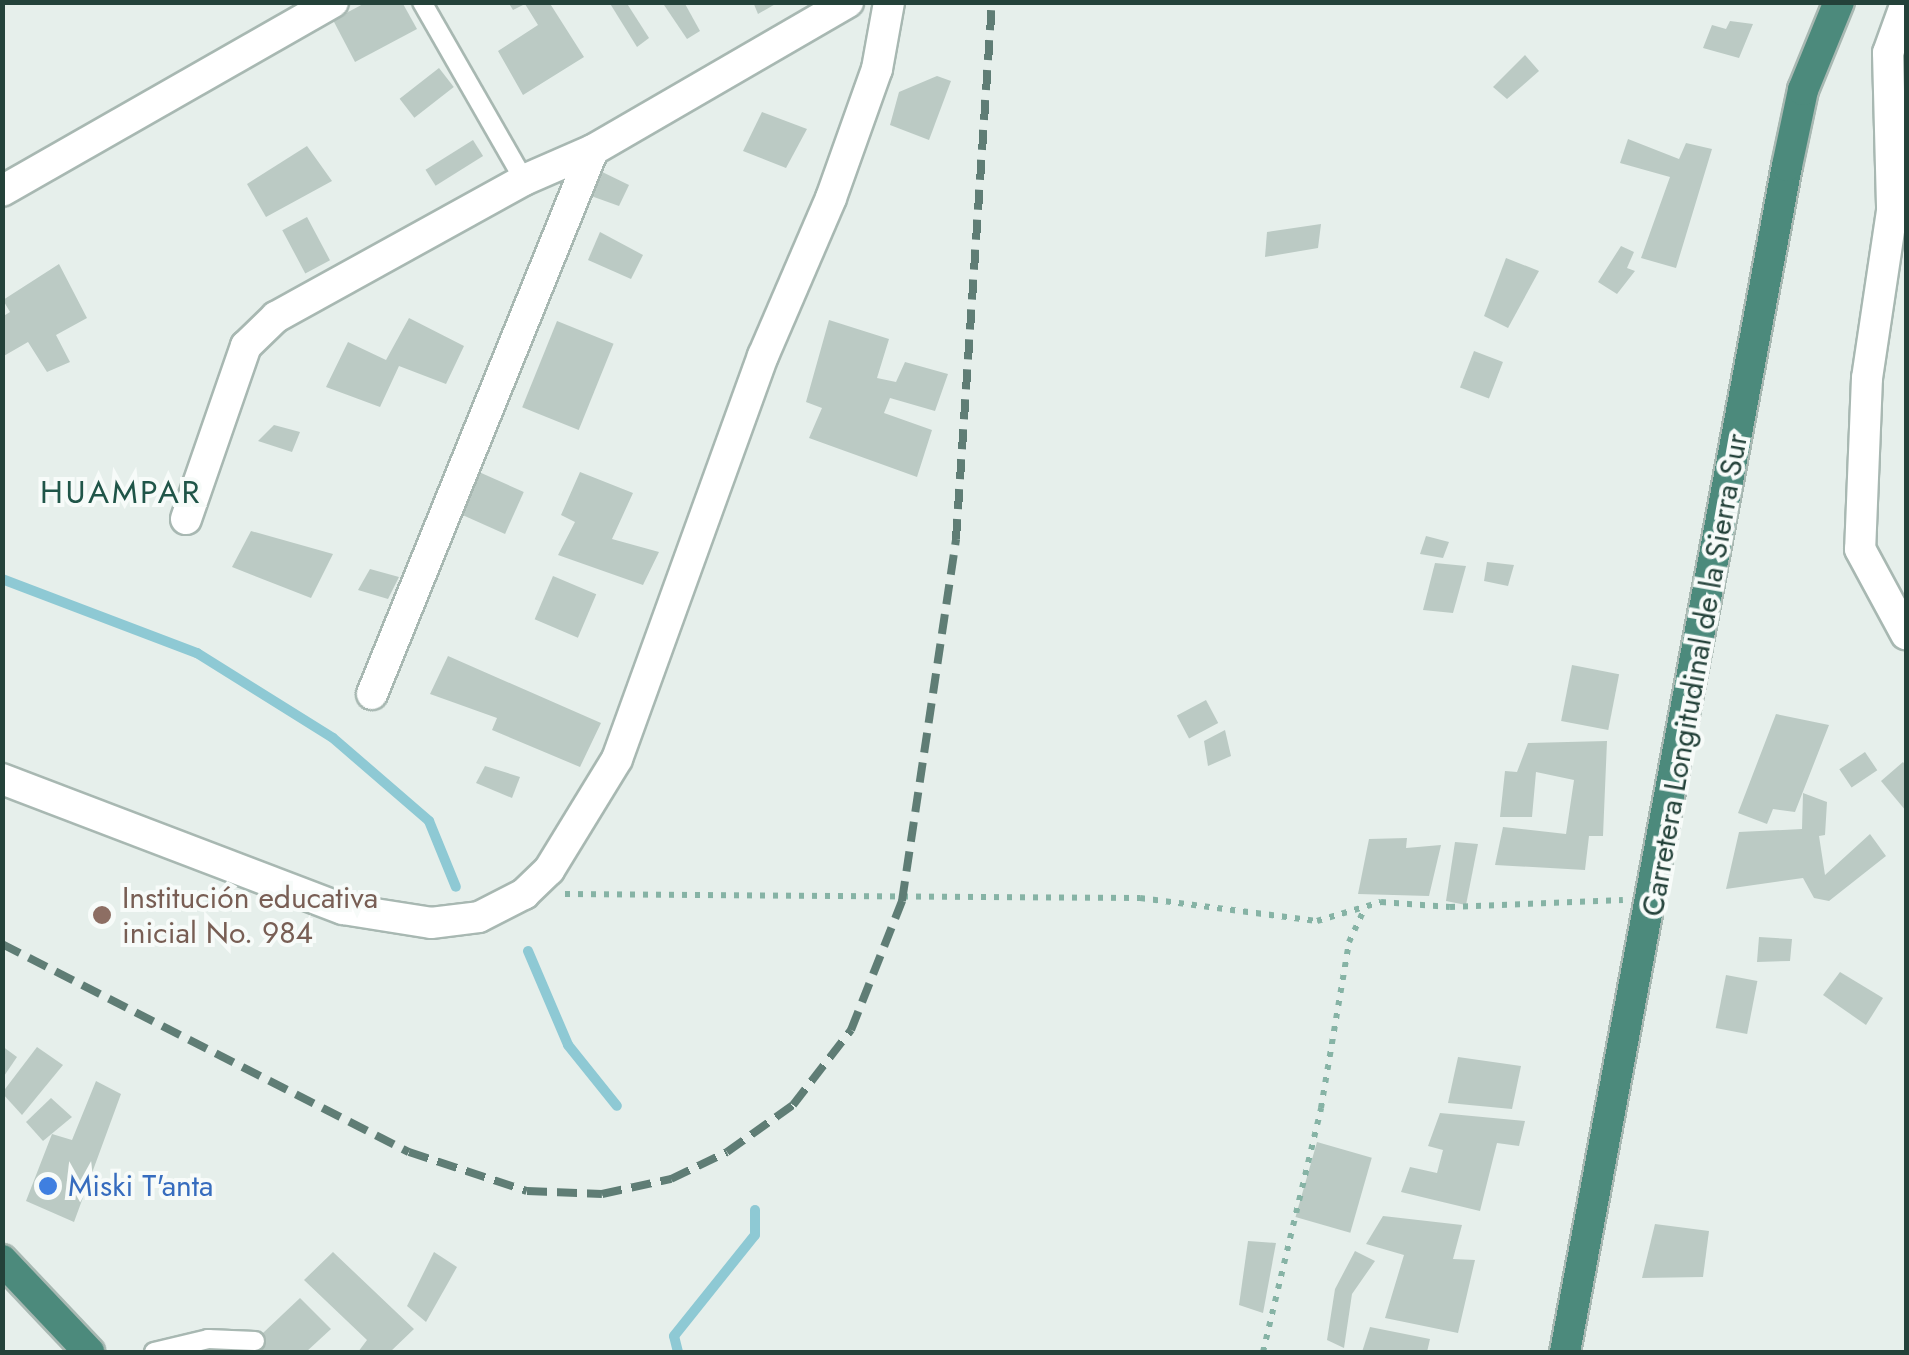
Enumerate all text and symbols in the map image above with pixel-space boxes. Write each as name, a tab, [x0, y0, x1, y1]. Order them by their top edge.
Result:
street label: Carretera Longitudinal de la Sierra Sur	[1635, 431, 1755, 919]
district label: HUAMPAR	[40, 473, 202, 511]
place label: Institución educativa inicial No. 984	[122, 880, 378, 950]
marker: Institución educativa inicial No. 984	[91, 904, 113, 926]
place label: Miski T'anta	[68, 1168, 213, 1204]
marker: Miski T'anta	[37, 1175, 59, 1197]

